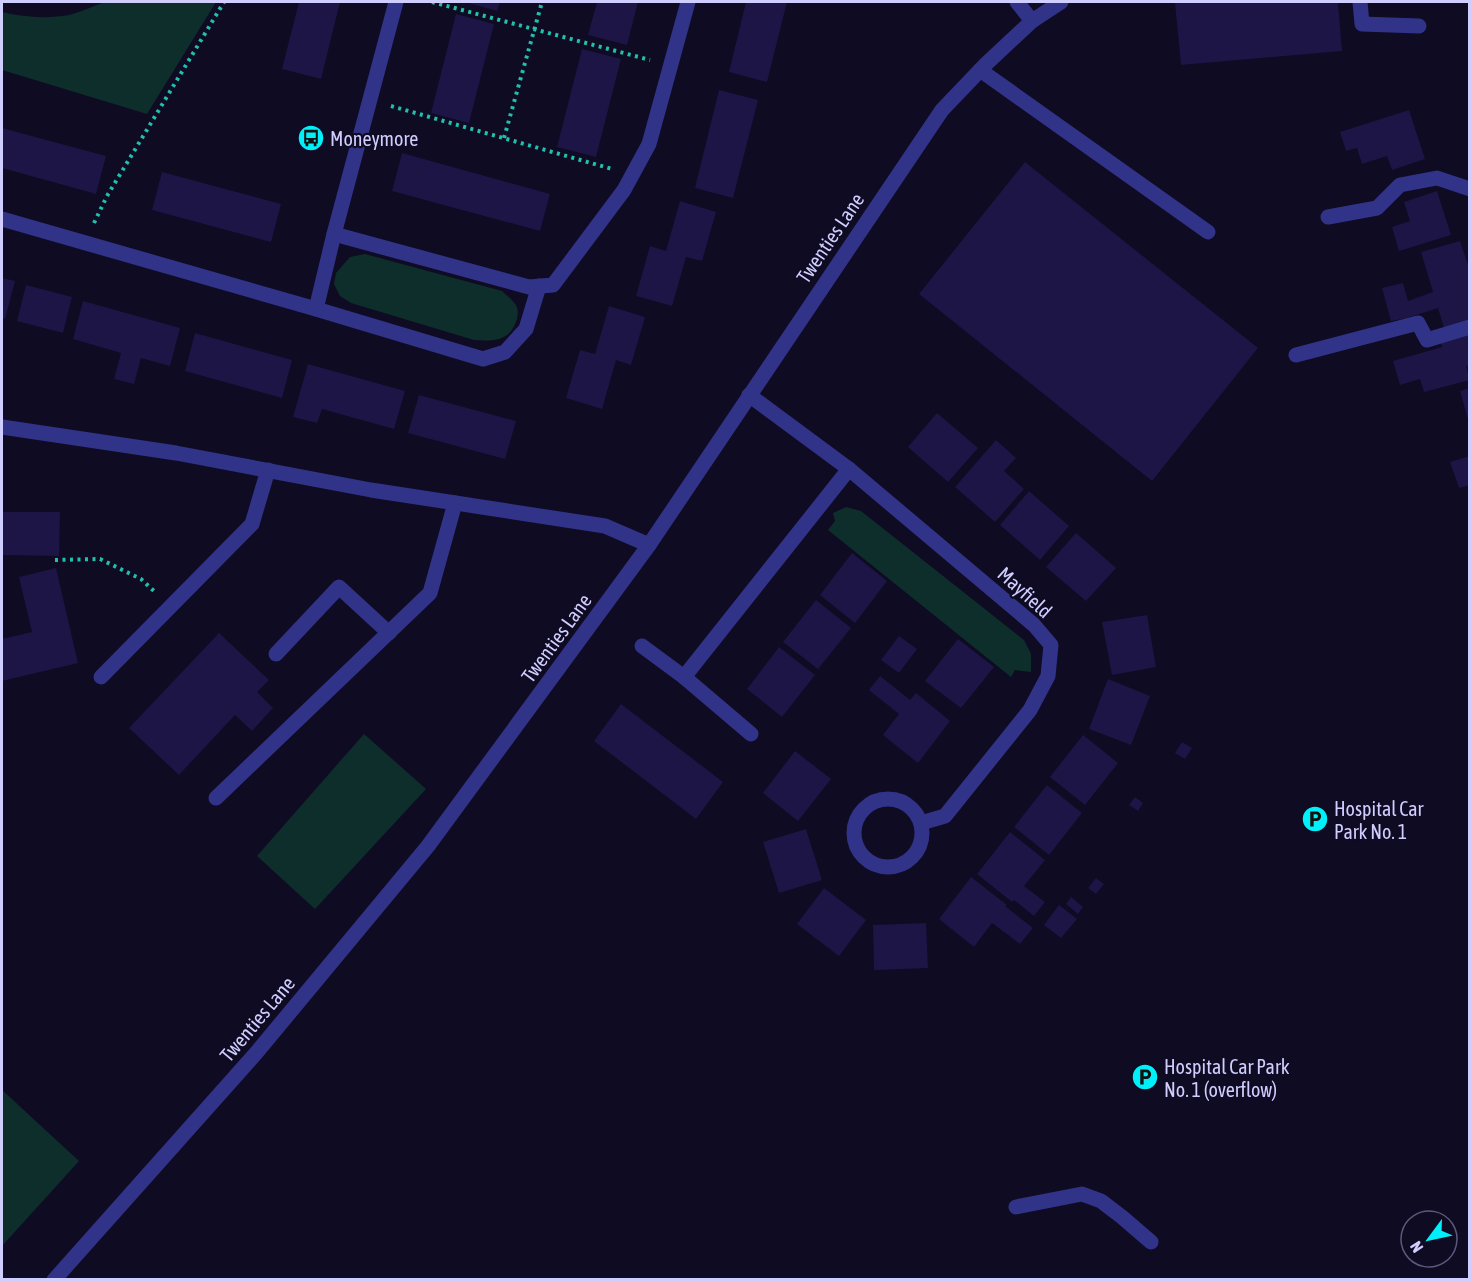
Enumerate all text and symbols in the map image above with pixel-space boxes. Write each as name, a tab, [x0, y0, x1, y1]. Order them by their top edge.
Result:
bus stop icon: Moneymore	[296, 123, 326, 153]
place label: Moneymore	[330, 127, 418, 150]
street label: Twenties Lane	[792, 189, 868, 287]
street label: Mayfield	[993, 562, 1057, 622]
street label: Twenties Lane	[516, 589, 596, 687]
place label: Hospital Car Park No. 1	[1334, 797, 1425, 843]
parking icon: Hospital Car Park No. 1	[1300, 804, 1330, 834]
street label: Twenties Lane	[215, 972, 299, 1066]
place label: Hospital Car Park No. 1 (overflow)	[1164, 1055, 1290, 1101]
parking icon: Hospital Car Park No. 1 (overflow)	[1130, 1062, 1160, 1092]
north arrow	[1399, 1209, 1459, 1269]
text: N	[1406, 1238, 1427, 1256]

